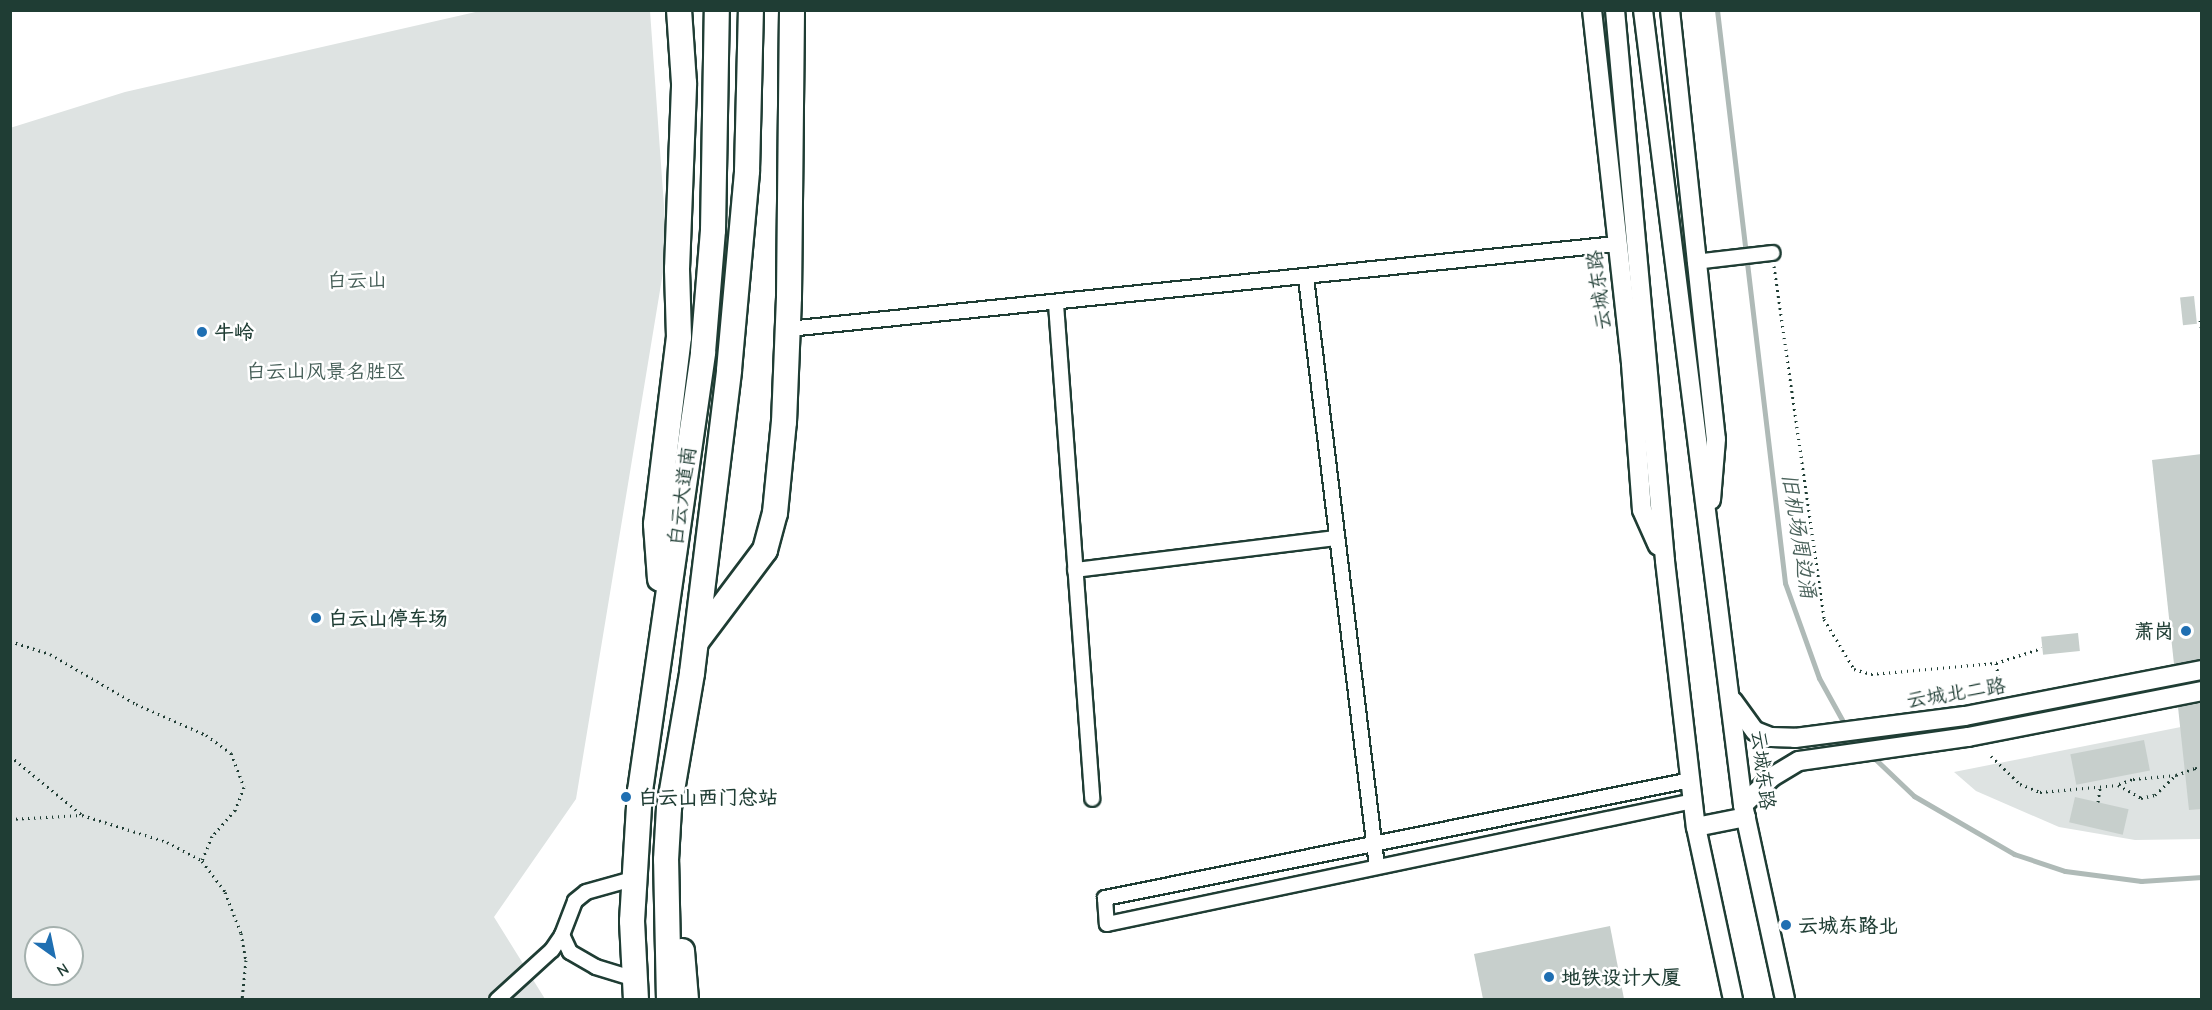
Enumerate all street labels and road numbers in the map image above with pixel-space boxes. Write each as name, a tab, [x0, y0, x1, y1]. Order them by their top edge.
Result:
street label: 云城东路	[1582, 249, 1616, 331]
street label: 白云大道南	[663, 445, 701, 547]
street label: 云城北二路	[1905, 673, 2007, 713]
street label: 云城东路	[1746, 729, 1780, 811]

